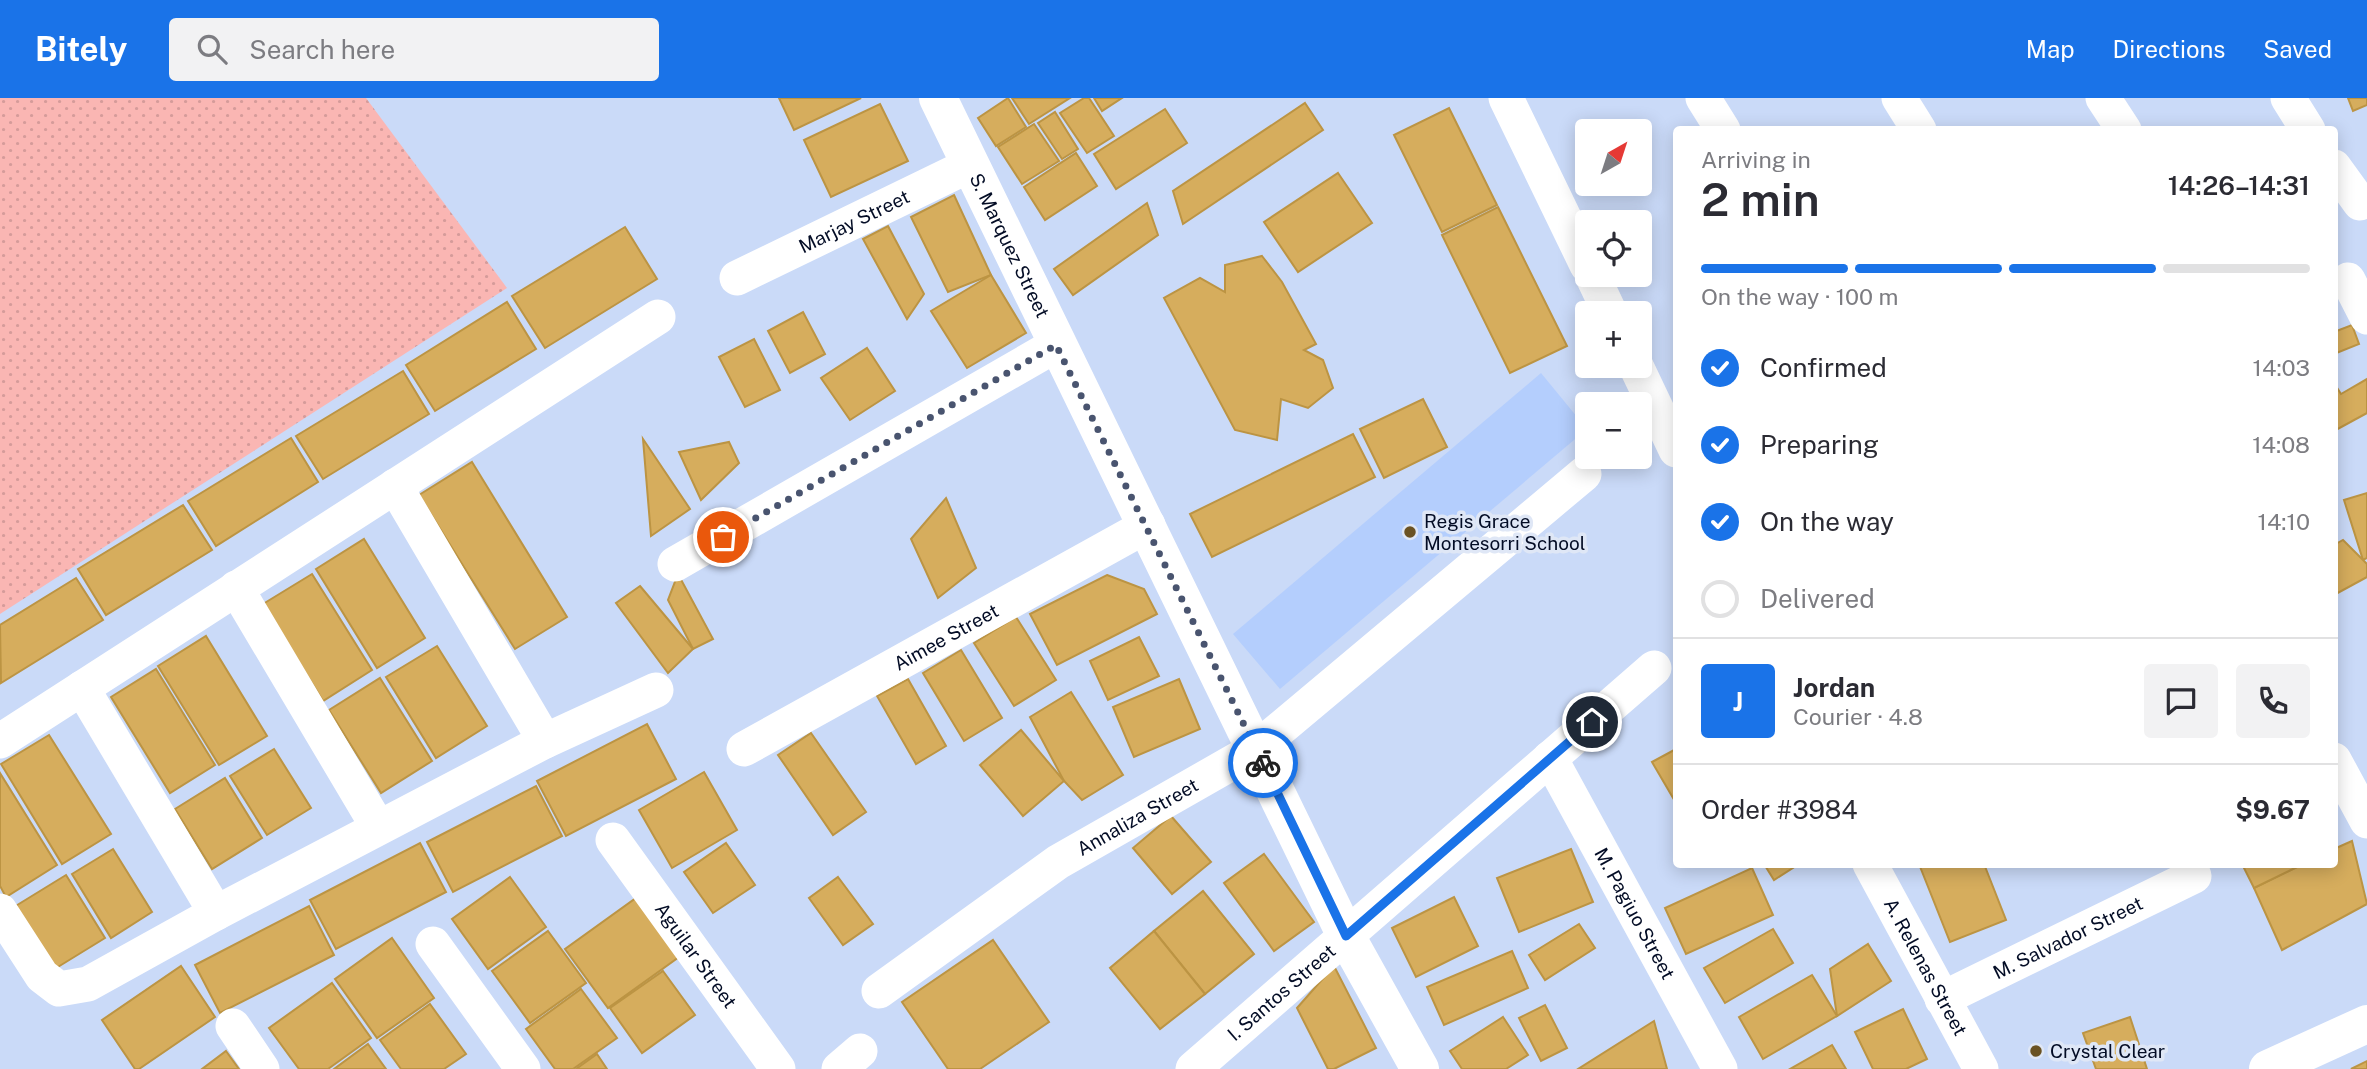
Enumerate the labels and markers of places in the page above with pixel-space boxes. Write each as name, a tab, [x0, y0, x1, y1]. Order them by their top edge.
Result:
pin	[693, 507, 753, 567]
place label: Regis Grace Montesorri School	[1424, 510, 1586, 554]
marker: Regis Grace Montesorri School	[1402, 524, 1418, 540]
pin	[1562, 692, 1622, 752]
place label: Crystal Clear	[2050, 1040, 2165, 1062]
marker: Crystal Clear	[2028, 1043, 2044, 1059]

